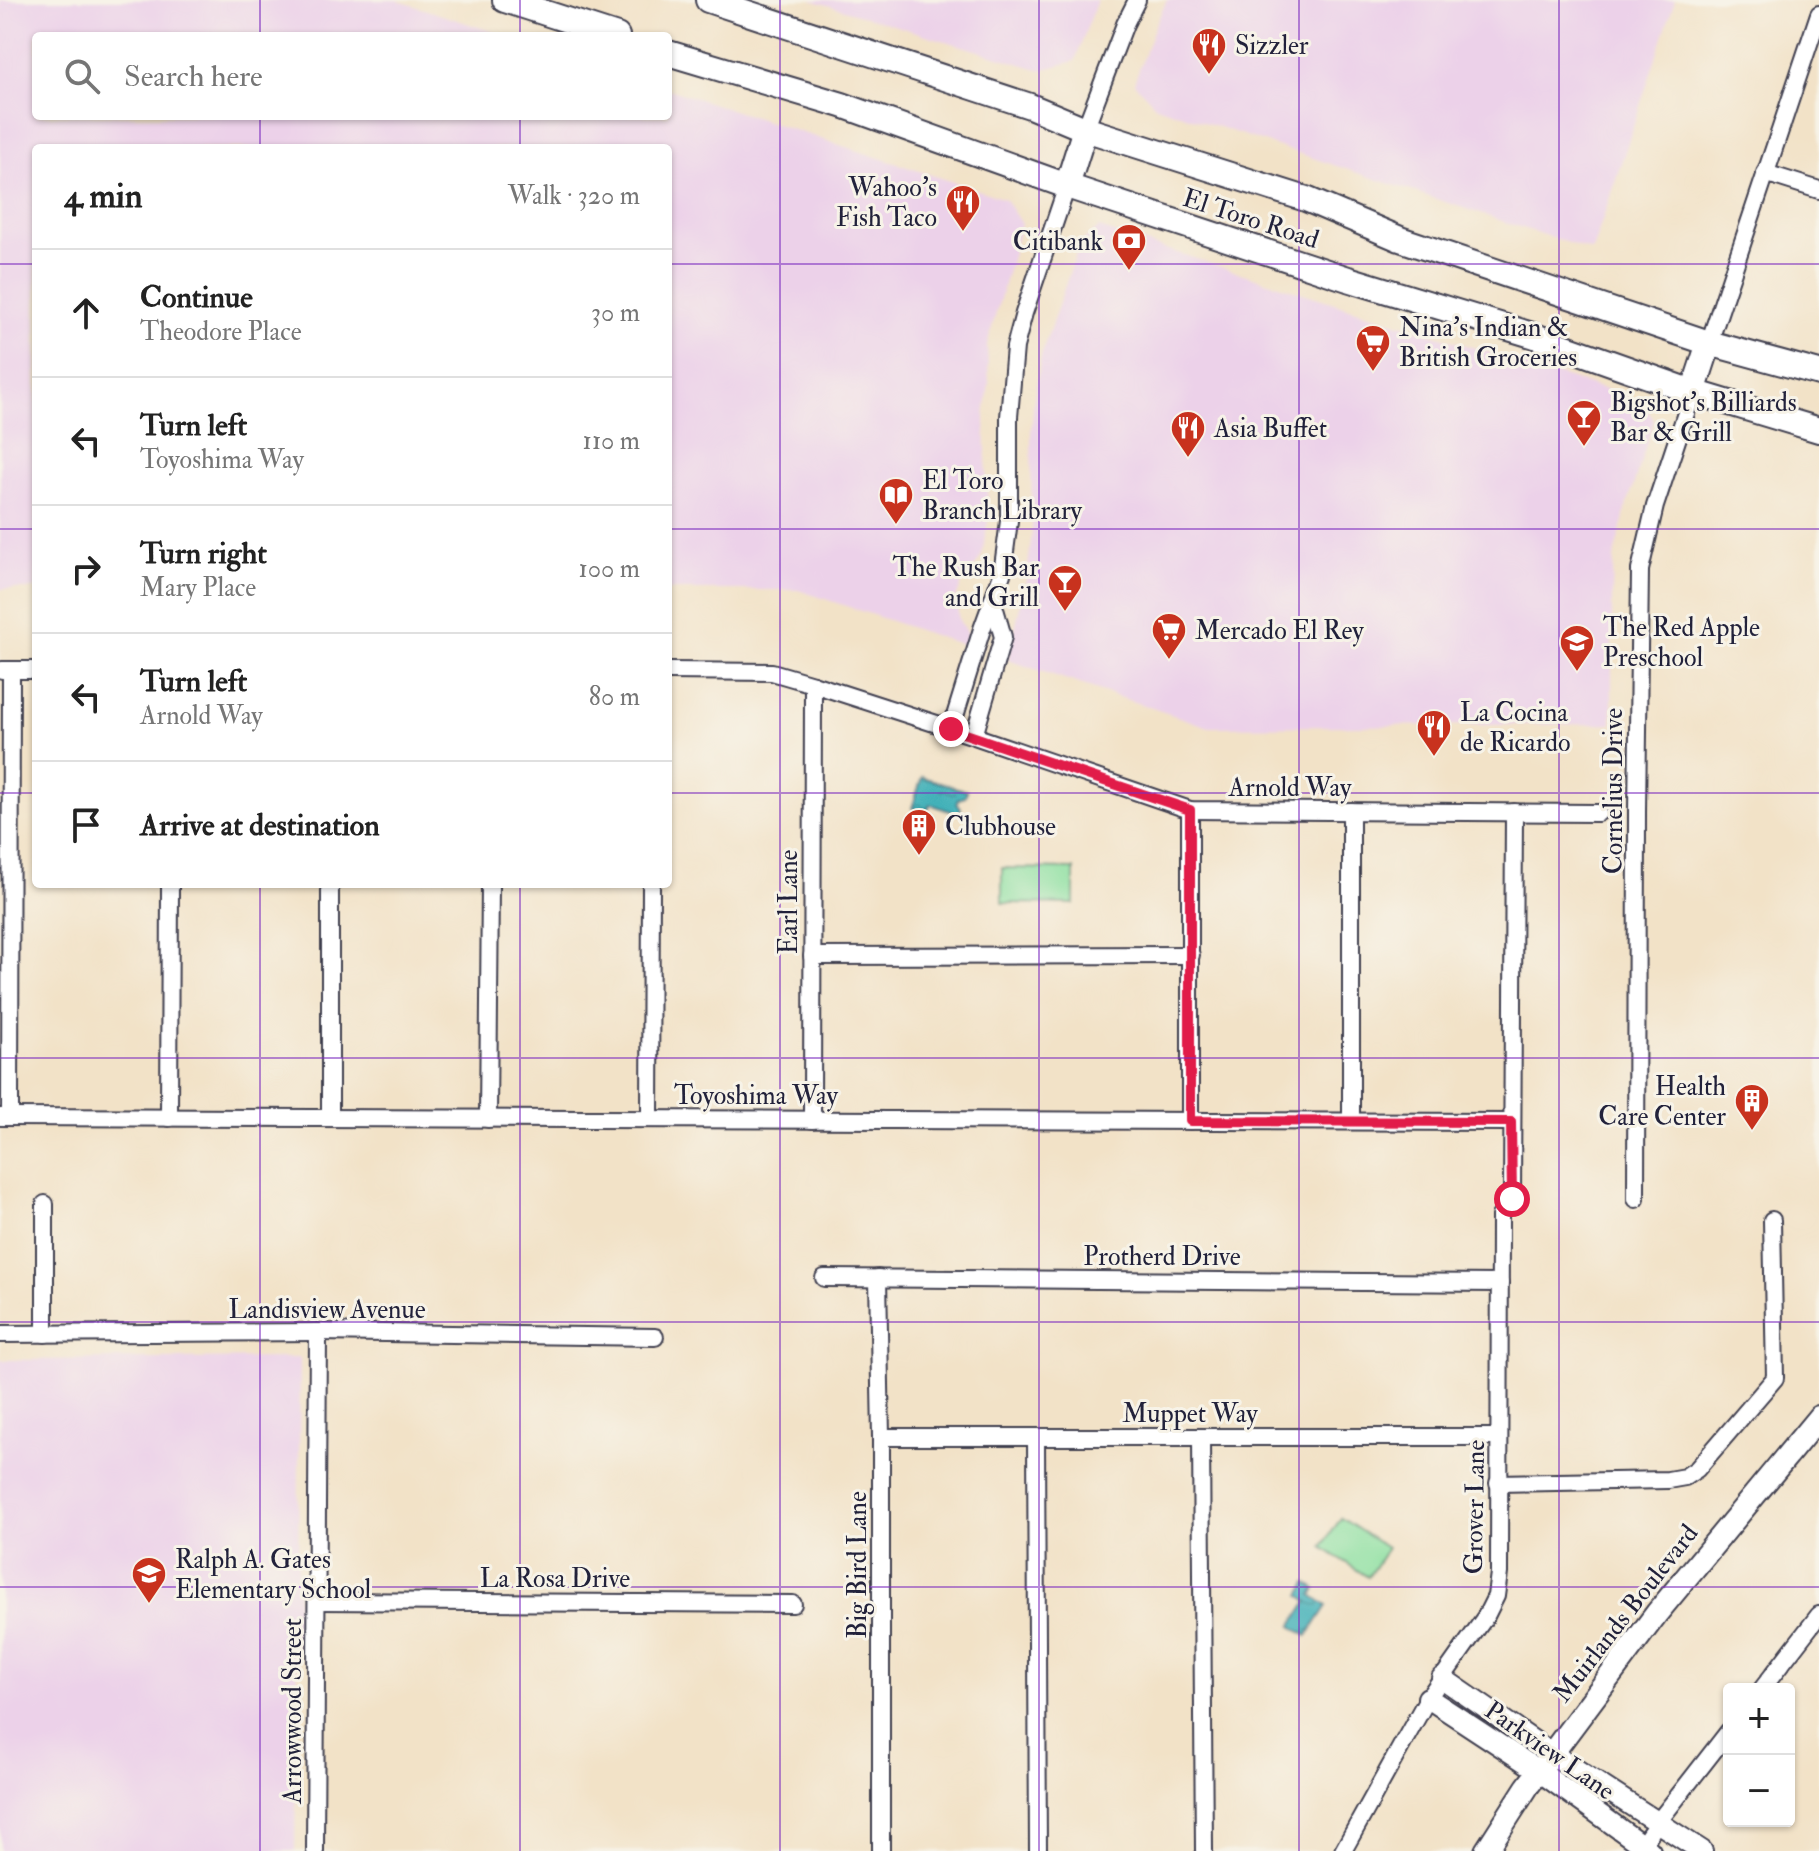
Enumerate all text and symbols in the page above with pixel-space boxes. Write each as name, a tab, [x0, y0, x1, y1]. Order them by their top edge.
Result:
restaurant icon: Sizzler	[1190, 26, 1228, 76]
place label: Sizzler	[1235, 30, 1309, 62]
search box	[32, 32, 672, 120]
icon: search	[60, 54, 104, 98]
text: Search here	[124, 58, 263, 95]
place label: Wahoo's Fish Taco	[836, 172, 937, 234]
text: 4 min	[64, 175, 142, 218]
text: Walk · 320 m	[508, 180, 640, 212]
street label: El Toro Road	[1179, 182, 1323, 256]
restaurant icon: Wahoo's Fish Taco	[944, 183, 982, 233]
bank icon: Citibank	[1110, 222, 1148, 272]
place label: Citibank	[1013, 226, 1104, 258]
text: Continue	[140, 279, 253, 316]
icon: ahead	[64, 291, 108, 335]
text: 30 m	[591, 297, 640, 329]
place label: Nina's Indian & British Groceries	[1399, 312, 1577, 374]
text: Theodore Place	[140, 316, 302, 348]
supermarket icon: Nina's Indian & British Groceries	[1354, 323, 1392, 373]
place label: Bigshot's Billiards Bar & Grill	[1610, 387, 1797, 449]
bar icon: Bigshot's Billiards Bar & Grill	[1565, 398, 1603, 448]
text: Turn left	[140, 407, 247, 444]
restaurant icon: Asia Buffet	[1169, 409, 1207, 459]
place label: Asia Buffet	[1213, 413, 1327, 445]
icon: left	[64, 419, 108, 463]
text: 110 m	[583, 425, 640, 457]
text: Toyoshima Way	[140, 444, 304, 476]
place label: El Toro Branch Library	[922, 465, 1083, 527]
library icon: El Toro Branch Library	[877, 476, 915, 526]
text: Turn right	[140, 535, 267, 572]
icon: right	[64, 547, 108, 591]
place label: The Rush Bar and Grill	[893, 552, 1039, 614]
text: 100 m	[579, 553, 640, 585]
bar icon: The Rush Bar and Grill	[1046, 563, 1084, 613]
text: Mary Place	[140, 572, 256, 604]
supermarket icon: Mercado El Rey	[1150, 611, 1188, 661]
place label: The Red Apple Preschool	[1603, 612, 1760, 674]
place label: Mercado El Rey	[1195, 615, 1364, 647]
school or university icon: The Red Apple Preschool	[1558, 623, 1596, 673]
text: Turn left	[140, 663, 247, 700]
icon: left	[64, 675, 108, 719]
text: 80 m	[589, 681, 640, 713]
place label: La Cocina de Ricardo	[1460, 697, 1571, 759]
text: Arnold Way	[140, 700, 263, 732]
restaurant icon: La Cocina de Ricardo	[1415, 708, 1453, 758]
street label: Cornelius Drive	[1598, 708, 1630, 874]
route end	[933, 711, 969, 747]
street label: Arnold Way	[1228, 772, 1352, 804]
icon: arrive	[64, 803, 108, 847]
text: Arrive at destination	[140, 807, 380, 844]
building icon: Clubhouse	[900, 807, 938, 857]
place label: Clubhouse	[945, 811, 1056, 843]
street label: Earl Lane	[773, 849, 805, 954]
place label: Health Care Center	[1598, 1071, 1726, 1133]
street label: Toyoshima Way	[674, 1080, 839, 1112]
building icon: Health Care Center	[1733, 1082, 1771, 1132]
route start	[1494, 1181, 1530, 1217]
street label: Protherd Drive	[1083, 1241, 1241, 1273]
street label: Landisview Avenue	[228, 1294, 426, 1326]
street label: Muppet Way	[1122, 1398, 1258, 1431]
street label: Grover Lane	[1458, 1439, 1492, 1575]
street label: Big Bird Lane	[842, 1491, 874, 1639]
street label: Muirlands Boulevard	[1546, 1518, 1705, 1709]
place label: Ralph A. Gates Elementary School	[175, 1544, 372, 1606]
school or university icon: Ralph A. Gates Elementary School	[130, 1555, 168, 1605]
street label: La Rosa Drive	[480, 1563, 630, 1595]
street label: Arrowwood Street	[277, 1618, 309, 1805]
map controls	[1723, 1683, 1795, 1827]
button: +	[1723, 1683, 1795, 1755]
street label: Parkview Lane	[1478, 1694, 1621, 1807]
button: −	[1723, 1755, 1795, 1827]

